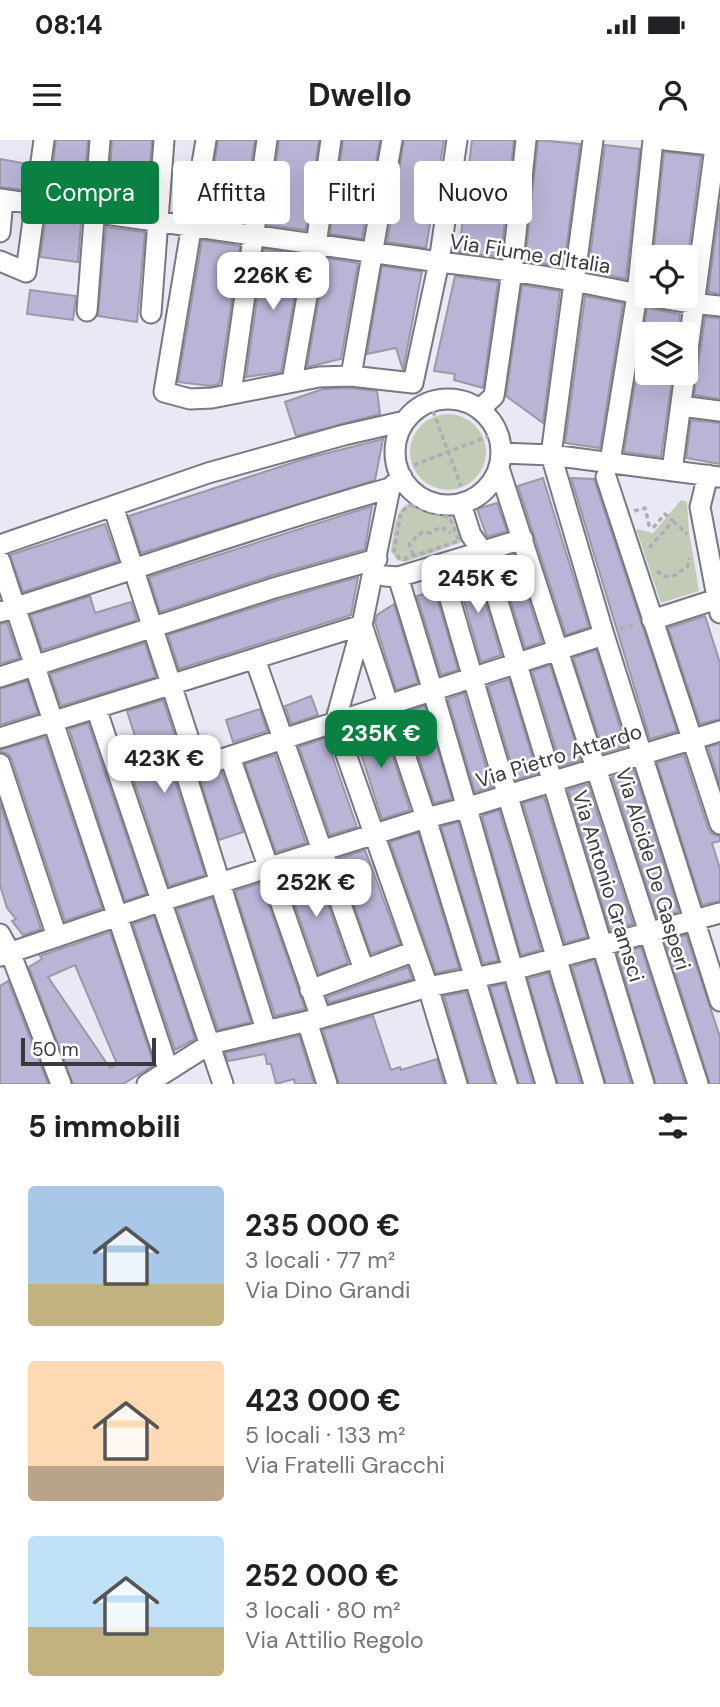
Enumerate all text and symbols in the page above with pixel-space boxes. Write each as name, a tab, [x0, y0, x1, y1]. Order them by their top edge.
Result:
text: 08:14	[35, 8, 103, 42]
text: Dwello	[308, 74, 412, 116]
icon: menu	[28, 76, 66, 114]
icon: person	[654, 76, 692, 114]
chip: Compra	[21, 161, 159, 224]
chip: Affitta	[173, 161, 290, 224]
chip: Filtri	[304, 161, 400, 224]
chip: Nuovo	[414, 161, 532, 224]
street label: Via Fiume d'Italia	[447, 227, 613, 281]
map controls	[635, 245, 698, 385]
button: locate	[635, 245, 698, 308]
pin: 226K €	[216, 253, 330, 312]
text: 226K €	[233, 260, 313, 290]
button: layers	[635, 322, 698, 385]
pin: 245K €	[421, 556, 535, 615]
text: 245K €	[438, 563, 518, 593]
pin: 235K €	[324, 710, 438, 770]
street label: Via Pietro Attardo	[472, 717, 646, 795]
text: 235K €	[341, 718, 421, 748]
pin: 423K €	[107, 736, 221, 795]
text: 423K €	[124, 743, 204, 773]
street label: Via Alcide De Gasperi	[609, 764, 697, 974]
street label: Via Antonio Gramsci	[566, 787, 650, 985]
pin: 252K €	[259, 860, 373, 919]
text: 252K €	[276, 867, 356, 897]
scale bar	[21, 1035, 156, 1067]
text: 50 m	[32, 1037, 79, 1062]
text: 5 immobili	[28, 1107, 181, 1146]
icon: filters	[654, 1107, 692, 1145]
text: 235 000 €	[245, 1206, 400, 1245]
icon: home	[84, 1214, 168, 1298]
text: 3 locali · 77 m²	[245, 1245, 395, 1275]
text: Via Dino Grandi	[245, 1275, 410, 1305]
text: 423 000 €	[245, 1381, 401, 1420]
icon: home	[84, 1389, 168, 1473]
text: 5 locali · 133 m²	[245, 1420, 406, 1450]
text: Via Fratelli Gracchi	[245, 1450, 445, 1480]
text: 252 000 €	[245, 1556, 399, 1595]
icon: home	[84, 1564, 168, 1648]
text: 3 locali · 80 m²	[245, 1595, 401, 1625]
text: Via Attilio Regolo	[245, 1625, 424, 1655]

